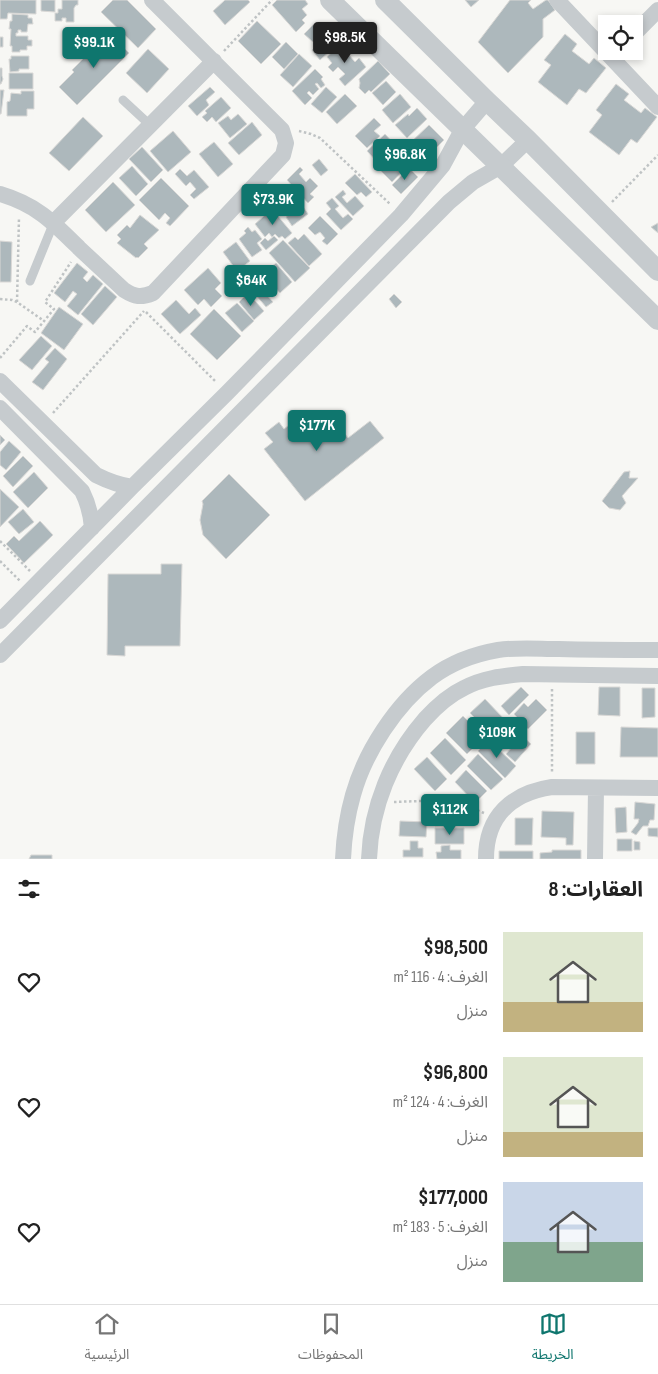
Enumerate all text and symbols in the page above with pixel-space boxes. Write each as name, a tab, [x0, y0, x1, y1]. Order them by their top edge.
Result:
map controls	[598, 15, 643, 60]
button: locate	[598, 15, 643, 60]
pin: $98.5K	[304, 22, 386, 64]
pin: $99.1K	[53, 27, 135, 69]
text: $98.5K	[324, 28, 366, 47]
text: $99.1K	[73, 33, 115, 52]
pin: $96.8K	[364, 138, 446, 181]
text: $96.8K	[384, 145, 426, 164]
pin: $73.9K	[232, 184, 314, 226]
text: $73.9K	[252, 190, 294, 209]
pin: $64K	[221, 264, 281, 307]
text: $64K	[235, 271, 267, 290]
pin: $177K	[282, 410, 352, 452]
text: $177K	[299, 416, 335, 435]
pin: $109K	[462, 716, 532, 759]
text: $109K	[478, 723, 516, 742]
pin: $112K	[415, 794, 485, 836]
text: $112K	[432, 800, 468, 819]
icon: filters	[15, 875, 43, 903]
text: العقارات: 8	[548, 877, 643, 902]
text: $98,500	[423, 935, 488, 960]
icon: home	[543, 952, 603, 1012]
icon: heart	[15, 968, 43, 996]
text: الغرف: 4 · 116 m²	[394, 968, 488, 987]
text: منزل	[457, 1002, 488, 1021]
text: $96,800	[423, 1060, 488, 1085]
icon: home	[543, 1077, 603, 1137]
icon: heart	[15, 1093, 43, 1121]
text: الغرف: 4 · 124 m²	[393, 1093, 488, 1112]
text: منزل	[457, 1127, 488, 1146]
text: $177,000	[418, 1185, 488, 1210]
icon: home	[543, 1202, 603, 1262]
icon: heart	[15, 1218, 43, 1246]
text: الغرف: 5 · 183 m²	[393, 1218, 488, 1237]
text: منزل	[457, 1252, 488, 1271]
tab: الرئيسية	[84, 1310, 129, 1369]
tab: المحفوظات	[298, 1310, 363, 1369]
tab: الخريطة	[532, 1310, 574, 1369]

